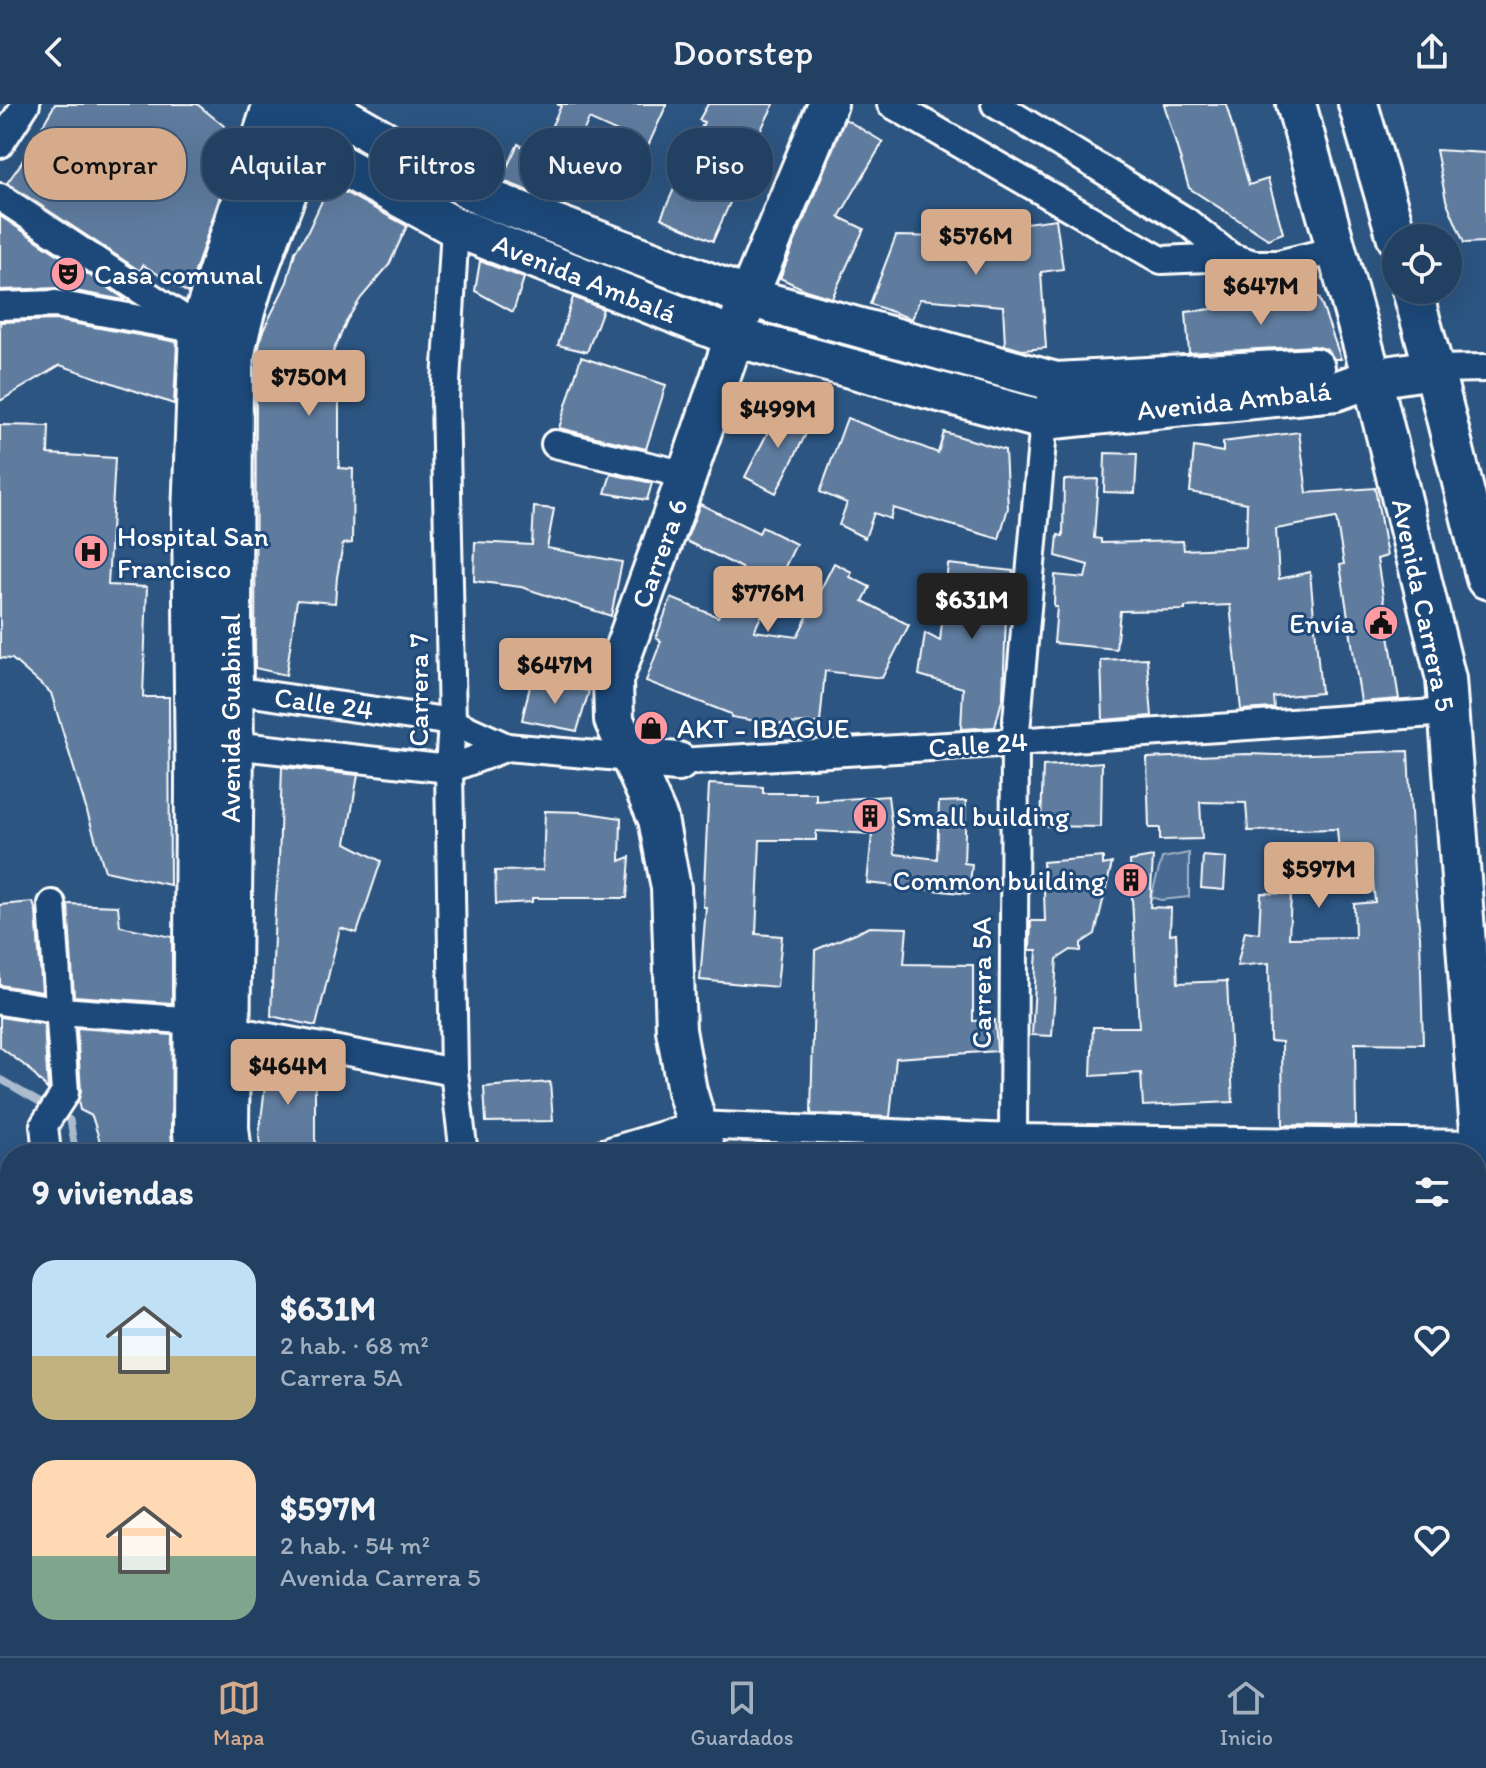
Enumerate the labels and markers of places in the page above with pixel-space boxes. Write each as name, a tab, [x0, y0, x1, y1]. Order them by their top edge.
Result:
pin: $576M	[920, 209, 1032, 277]
theatre icon: Casa comunal	[49, 255, 87, 293]
place label: Casa comunal	[94, 257, 263, 291]
pin: $647M	[1205, 259, 1317, 327]
pin: $750M	[253, 350, 365, 418]
pin: $499M	[722, 382, 834, 450]
place label: Hospital San Francisco	[117, 519, 269, 585]
hospital icon: Hospital San Francisco	[72, 533, 110, 571]
pin: $776M	[712, 566, 824, 634]
pin: $631M	[916, 573, 1028, 641]
public building icon: Envía	[1362, 604, 1400, 642]
place label: Envía	[1289, 606, 1355, 640]
pin: $647M	[499, 638, 611, 706]
shop icon: AKT - IBAGUE	[632, 709, 670, 747]
place label: AKT - IBAGUE	[677, 711, 849, 745]
building icon: Small building	[851, 797, 889, 835]
place label: Small building	[896, 799, 1070, 833]
pin: $597M	[1263, 842, 1375, 910]
building icon: Common building	[1112, 861, 1150, 899]
place label: Common building	[893, 863, 1106, 897]
pin: $464M	[232, 1039, 344, 1107]

